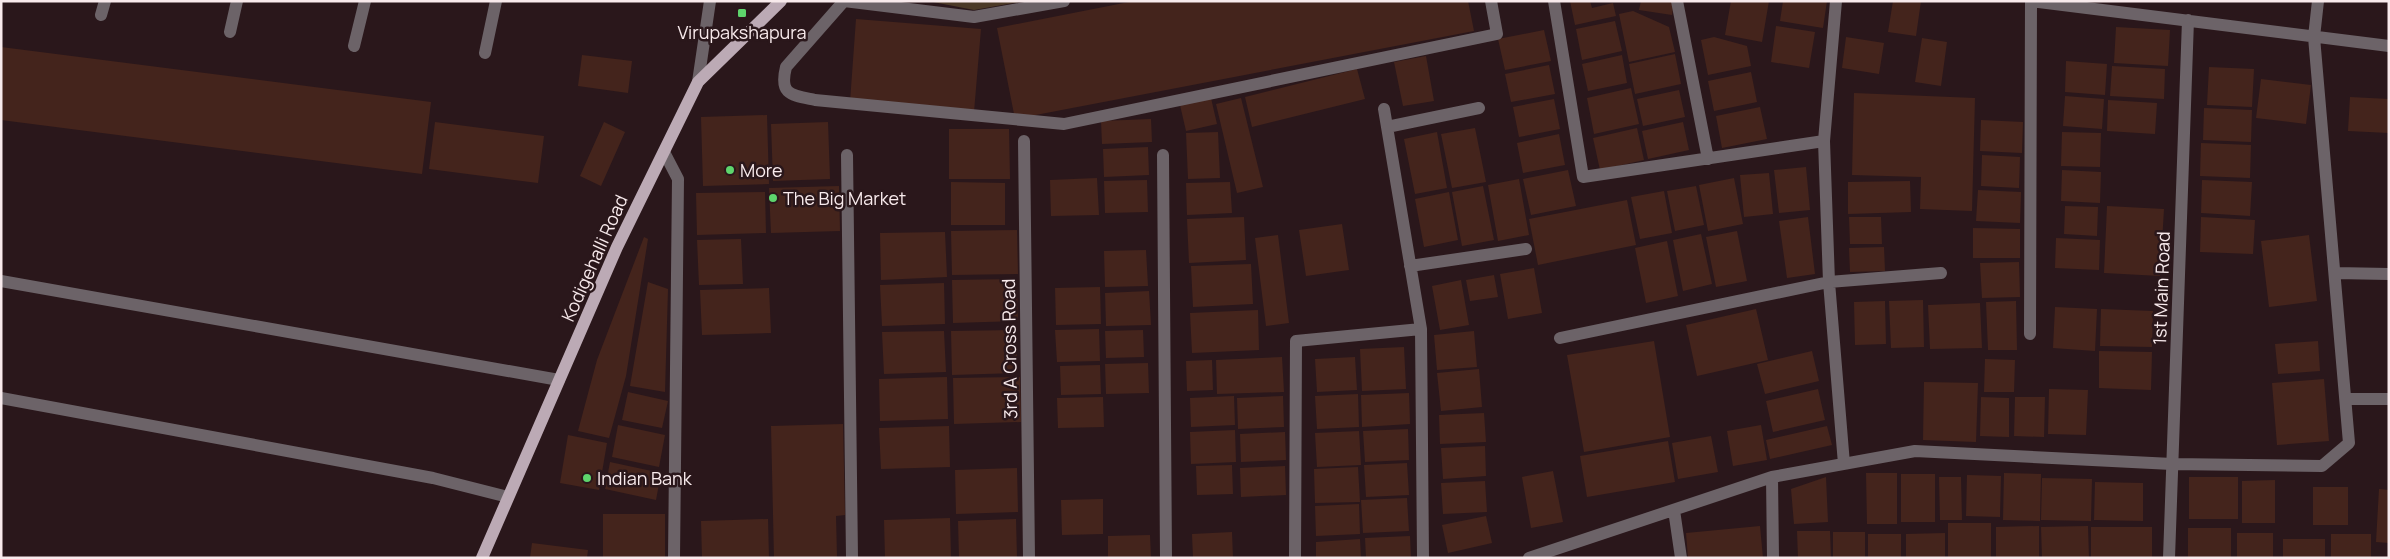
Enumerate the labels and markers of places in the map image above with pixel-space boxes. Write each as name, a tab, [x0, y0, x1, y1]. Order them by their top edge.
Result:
marker: Virupakshapura	[736, 7, 748, 19]
place label: Virupakshapura	[678, 20, 806, 44]
place label: More	[740, 158, 783, 182]
marker: More	[724, 164, 736, 176]
place label: The Big Market	[783, 186, 906, 210]
marker: The Big Market	[767, 192, 779, 204]
place label: Indian Bank	[597, 466, 693, 490]
marker: Indian Bank	[581, 472, 593, 484]

